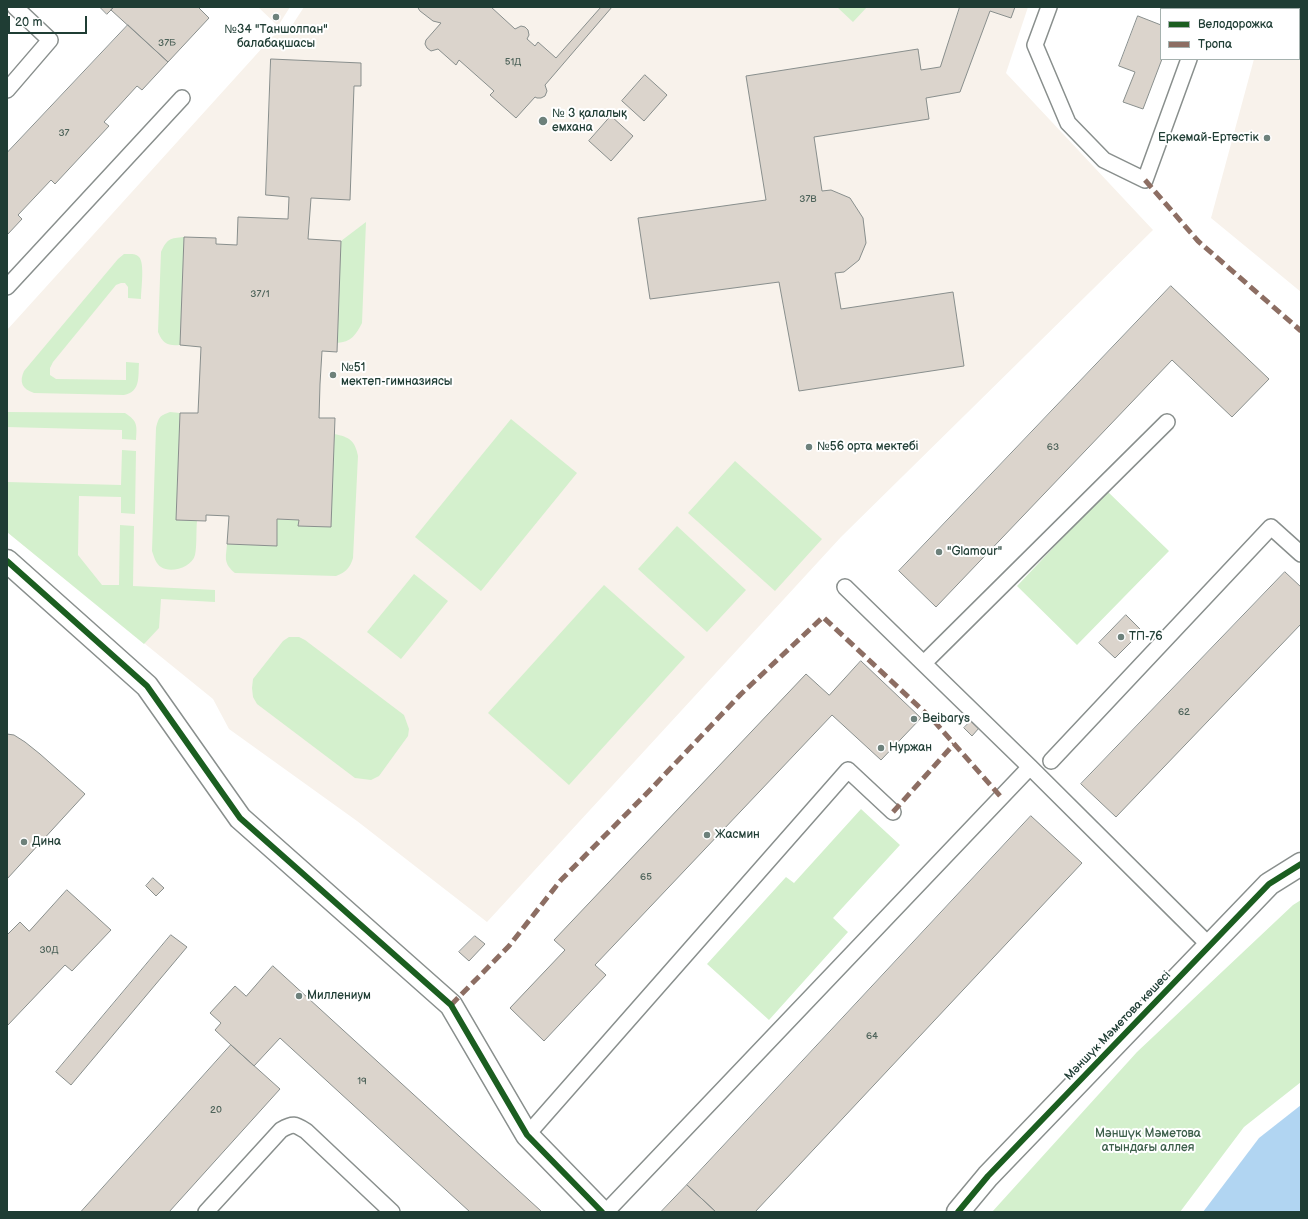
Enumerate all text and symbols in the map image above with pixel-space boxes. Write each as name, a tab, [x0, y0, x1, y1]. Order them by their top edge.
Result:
scale bar	[10, 8, 89, 34]
legend	[1160, 8, 1300, 60]
marker: №34 "Таншолпан" балабақшасы	[271, 12, 281, 22]
text: 20 m	[15, 15, 42, 30]
text: Велодорожка	[1198, 17, 1273, 32]
place label: №34 "Таншолпан" балабақшасы	[224, 23, 328, 51]
house number: 37Б	[158, 37, 176, 49]
text: Тропа	[1198, 37, 1232, 52]
house number: 51Д	[505, 56, 521, 68]
place label: № 3 қалалық емхана	[552, 107, 627, 135]
marker: № 3 қалалық емхана	[537, 115, 549, 127]
house number: 37	[58, 127, 70, 139]
place label: Еркемай-Ертөстік	[1158, 131, 1259, 145]
marker: Еркемай-Ертөстік	[1262, 133, 1272, 143]
house number: 37В	[799, 193, 817, 205]
house number: 37/1	[250, 288, 270, 300]
place label: №51 мектеп-гимназиясы	[341, 361, 452, 389]
marker: №51 мектеп-гимназиясы	[328, 370, 338, 380]
place label: №56 орта мектебі	[817, 440, 919, 454]
house number: 63	[1047, 441, 1059, 453]
marker: №56 орта мектебі	[804, 442, 814, 452]
place label: "Glamour"	[947, 545, 1002, 559]
marker: "Glamour"	[934, 547, 944, 557]
place label: ТП-76	[1129, 630, 1163, 644]
marker: ТП-76	[1116, 632, 1126, 642]
house number: 62	[1178, 706, 1190, 718]
place label: Beibarys	[922, 712, 970, 726]
marker: Beibarys	[909, 714, 919, 724]
place label: Нуржан	[889, 741, 932, 755]
marker: Нуржан	[876, 743, 886, 753]
place label: Жасмин	[715, 828, 760, 842]
marker: Жасмин	[702, 830, 712, 840]
place label: Дина	[32, 835, 61, 849]
marker: Дина	[19, 837, 29, 847]
house number: 65	[640, 871, 652, 883]
house number: 30Д	[39, 944, 59, 956]
street label: Мәншүк Мәметова көшесі	[1062, 968, 1174, 1084]
place label: Миллениум	[307, 989, 371, 1003]
marker: Миллениум	[294, 991, 304, 1001]
house number: 64	[866, 1030, 878, 1042]
house number: 19	[357, 1075, 367, 1087]
house number: 20	[210, 1104, 222, 1116]
park label: Мәншүк Мәметова атындағы аллея	[1095, 1127, 1201, 1155]

